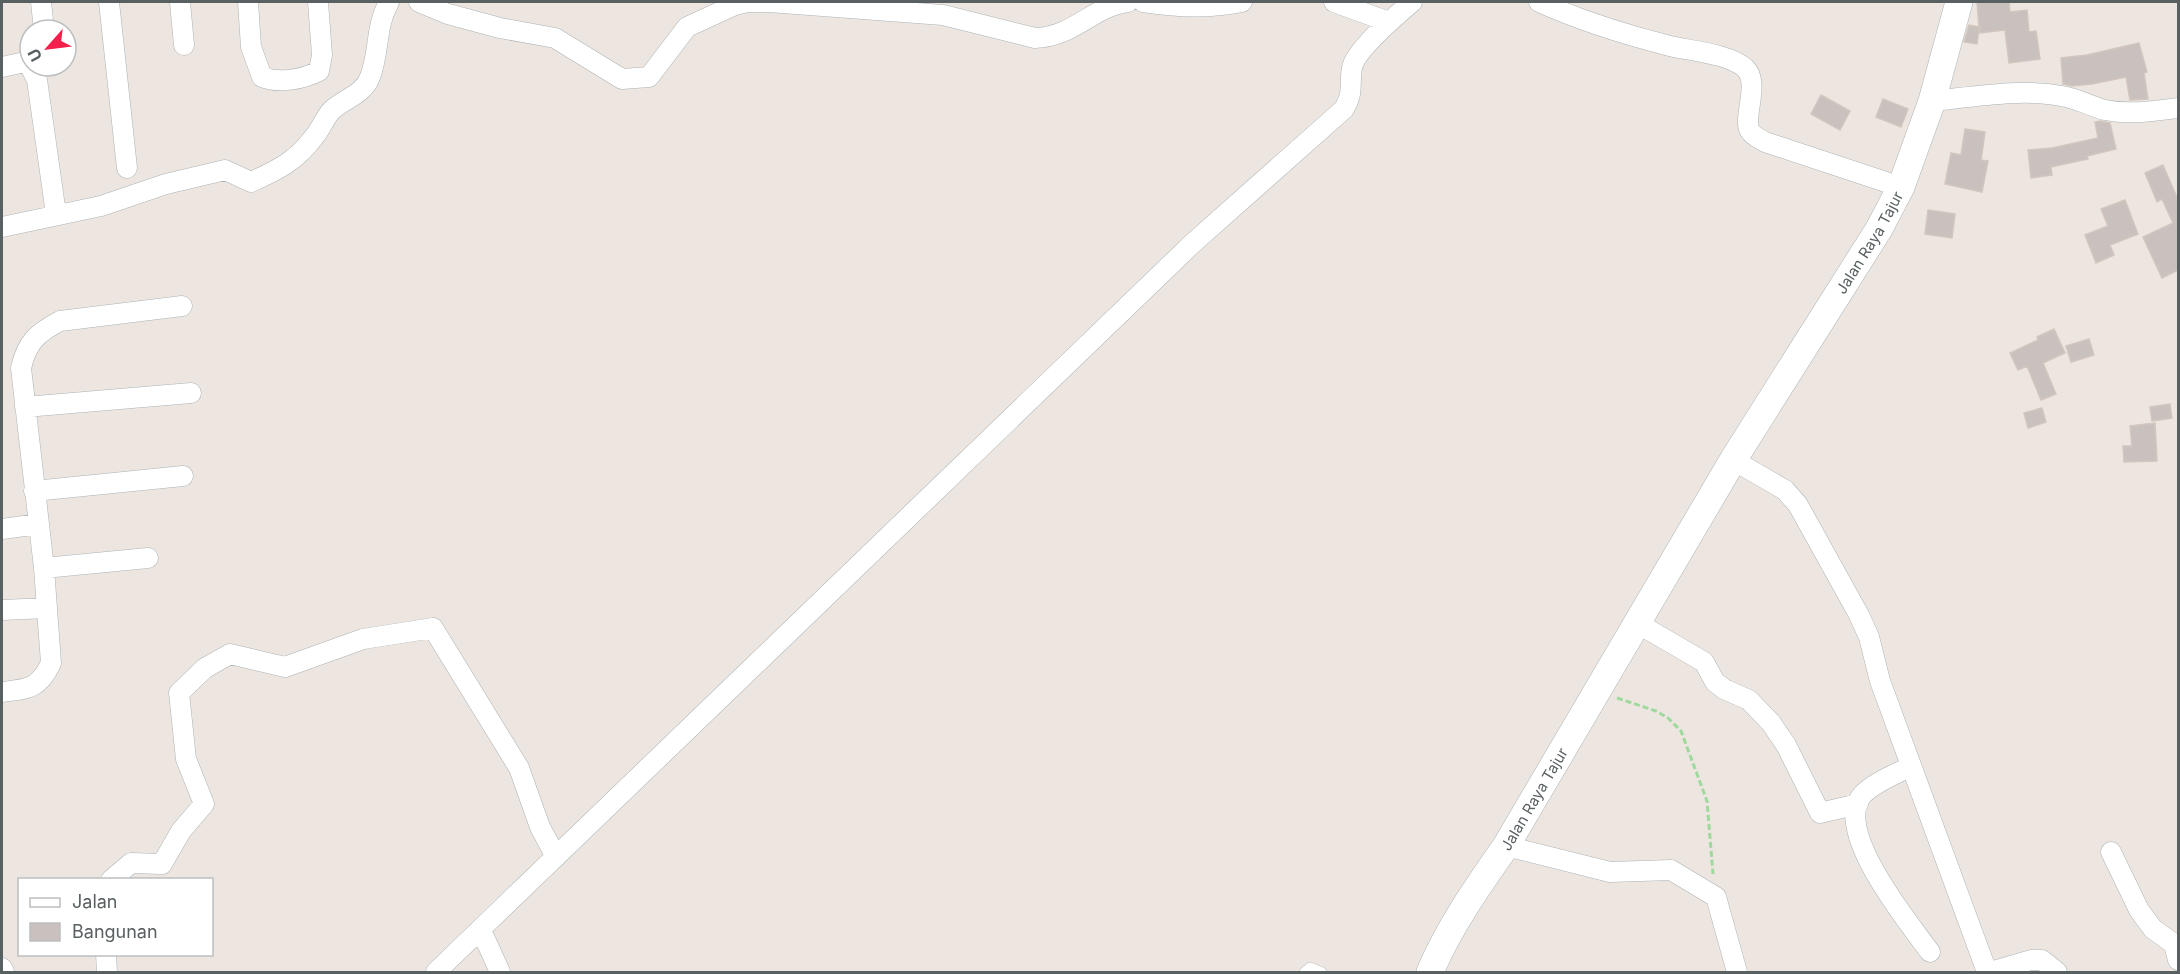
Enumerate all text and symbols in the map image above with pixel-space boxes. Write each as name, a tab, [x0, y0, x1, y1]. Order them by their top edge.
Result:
north arrow	[18, 18, 78, 78]
text: U	[23, 45, 46, 65]
street label: Jalan Raya Tajur	[1831, 187, 1907, 297]
street label: Jalan Raya Tajur	[1496, 744, 1571, 854]
legend	[18, 878, 213, 956]
text: Jalan	[72, 891, 117, 912]
text: Bangunan	[72, 921, 158, 942]

